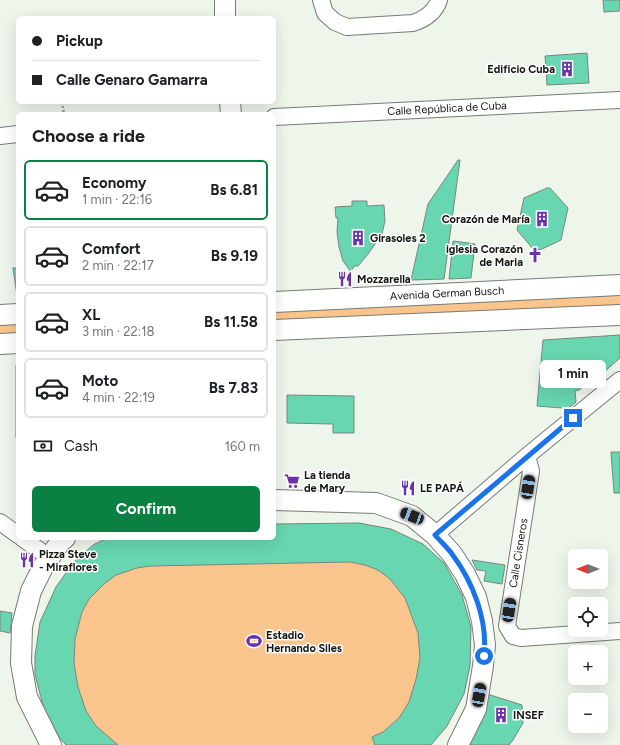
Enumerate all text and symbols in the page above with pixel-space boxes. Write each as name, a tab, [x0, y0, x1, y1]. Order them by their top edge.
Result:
text: Pickup	[56, 32, 103, 50]
building icon: Edificio Cuba	[558, 60, 576, 78]
place label: Edificio Cuba	[487, 63, 555, 76]
text: Calle Genaro Gamarra	[56, 71, 208, 89]
street label: Calle República de Cuba	[387, 99, 507, 118]
text: Choose a ride	[32, 125, 145, 147]
icon: car	[34, 172, 70, 208]
text: Economy	[82, 174, 147, 192]
text: Bs 6.81	[210, 181, 258, 199]
text: 1 min · 22:16	[82, 192, 152, 207]
building icon: Corazón de María	[533, 210, 551, 228]
place label: Corazón de María	[442, 213, 530, 226]
building icon: Girasoles 2	[349, 229, 367, 247]
place label: Girasoles 2	[370, 232, 426, 245]
icon: car	[34, 238, 70, 274]
text: Comfort	[82, 240, 141, 258]
place label: iglesia Corazón de Maria	[446, 243, 523, 269]
church icon: iglesia Corazón de Maria	[526, 246, 544, 264]
text: Bs 9.19	[211, 247, 258, 265]
text: 2 min · 22:17	[82, 258, 154, 273]
restaurant icon: Mozzarella	[336, 270, 354, 288]
place label: Mozzarella	[357, 273, 411, 286]
street label: Avenida German Busch	[390, 284, 504, 303]
icon: car	[34, 304, 70, 340]
text: XL	[82, 306, 100, 324]
text: Bs 11.58	[204, 313, 258, 331]
text: 3 min · 22:18	[82, 324, 155, 339]
callout: 1 min	[540, 360, 606, 388]
text: 1 min	[558, 366, 588, 381]
icon: car	[34, 370, 70, 406]
text: Moto	[82, 372, 118, 390]
text: Bs 7.83	[209, 379, 258, 397]
text: 4 min · 22:19	[82, 390, 155, 405]
route end	[564, 409, 582, 427]
icon: cash	[32, 435, 54, 457]
text: Cash	[64, 437, 98, 455]
text: 160 m	[225, 439, 260, 454]
place label: La tienda de Mary	[304, 469, 351, 495]
supermarket icon: La tienda de Mary	[283, 472, 301, 490]
car	[520, 474, 536, 500]
restaurant icon: LE PAPÁ	[399, 479, 417, 497]
place label: LE PAPÁ	[420, 481, 464, 495]
button: Confirm	[32, 486, 260, 532]
car	[399, 506, 425, 526]
street label: Calle Cisneros	[507, 517, 530, 589]
place label: Pizza Steve - Miraflores	[39, 548, 97, 574]
north arrow	[568, 549, 608, 589]
map controls	[568, 549, 608, 733]
restaurant icon: Pizza Steve - Miraflores	[18, 551, 36, 569]
car	[501, 597, 517, 623]
button: locate	[568, 597, 608, 637]
place label: Estadio Hernando Siles	[266, 629, 342, 655]
sports icon: Estadio Hernando Siles	[245, 632, 263, 650]
button: +	[568, 645, 608, 685]
route start	[475, 647, 493, 665]
car	[471, 682, 487, 708]
button: −	[568, 693, 608, 733]
building icon: INSEF	[492, 706, 510, 724]
place label: INSEF	[513, 709, 544, 722]

